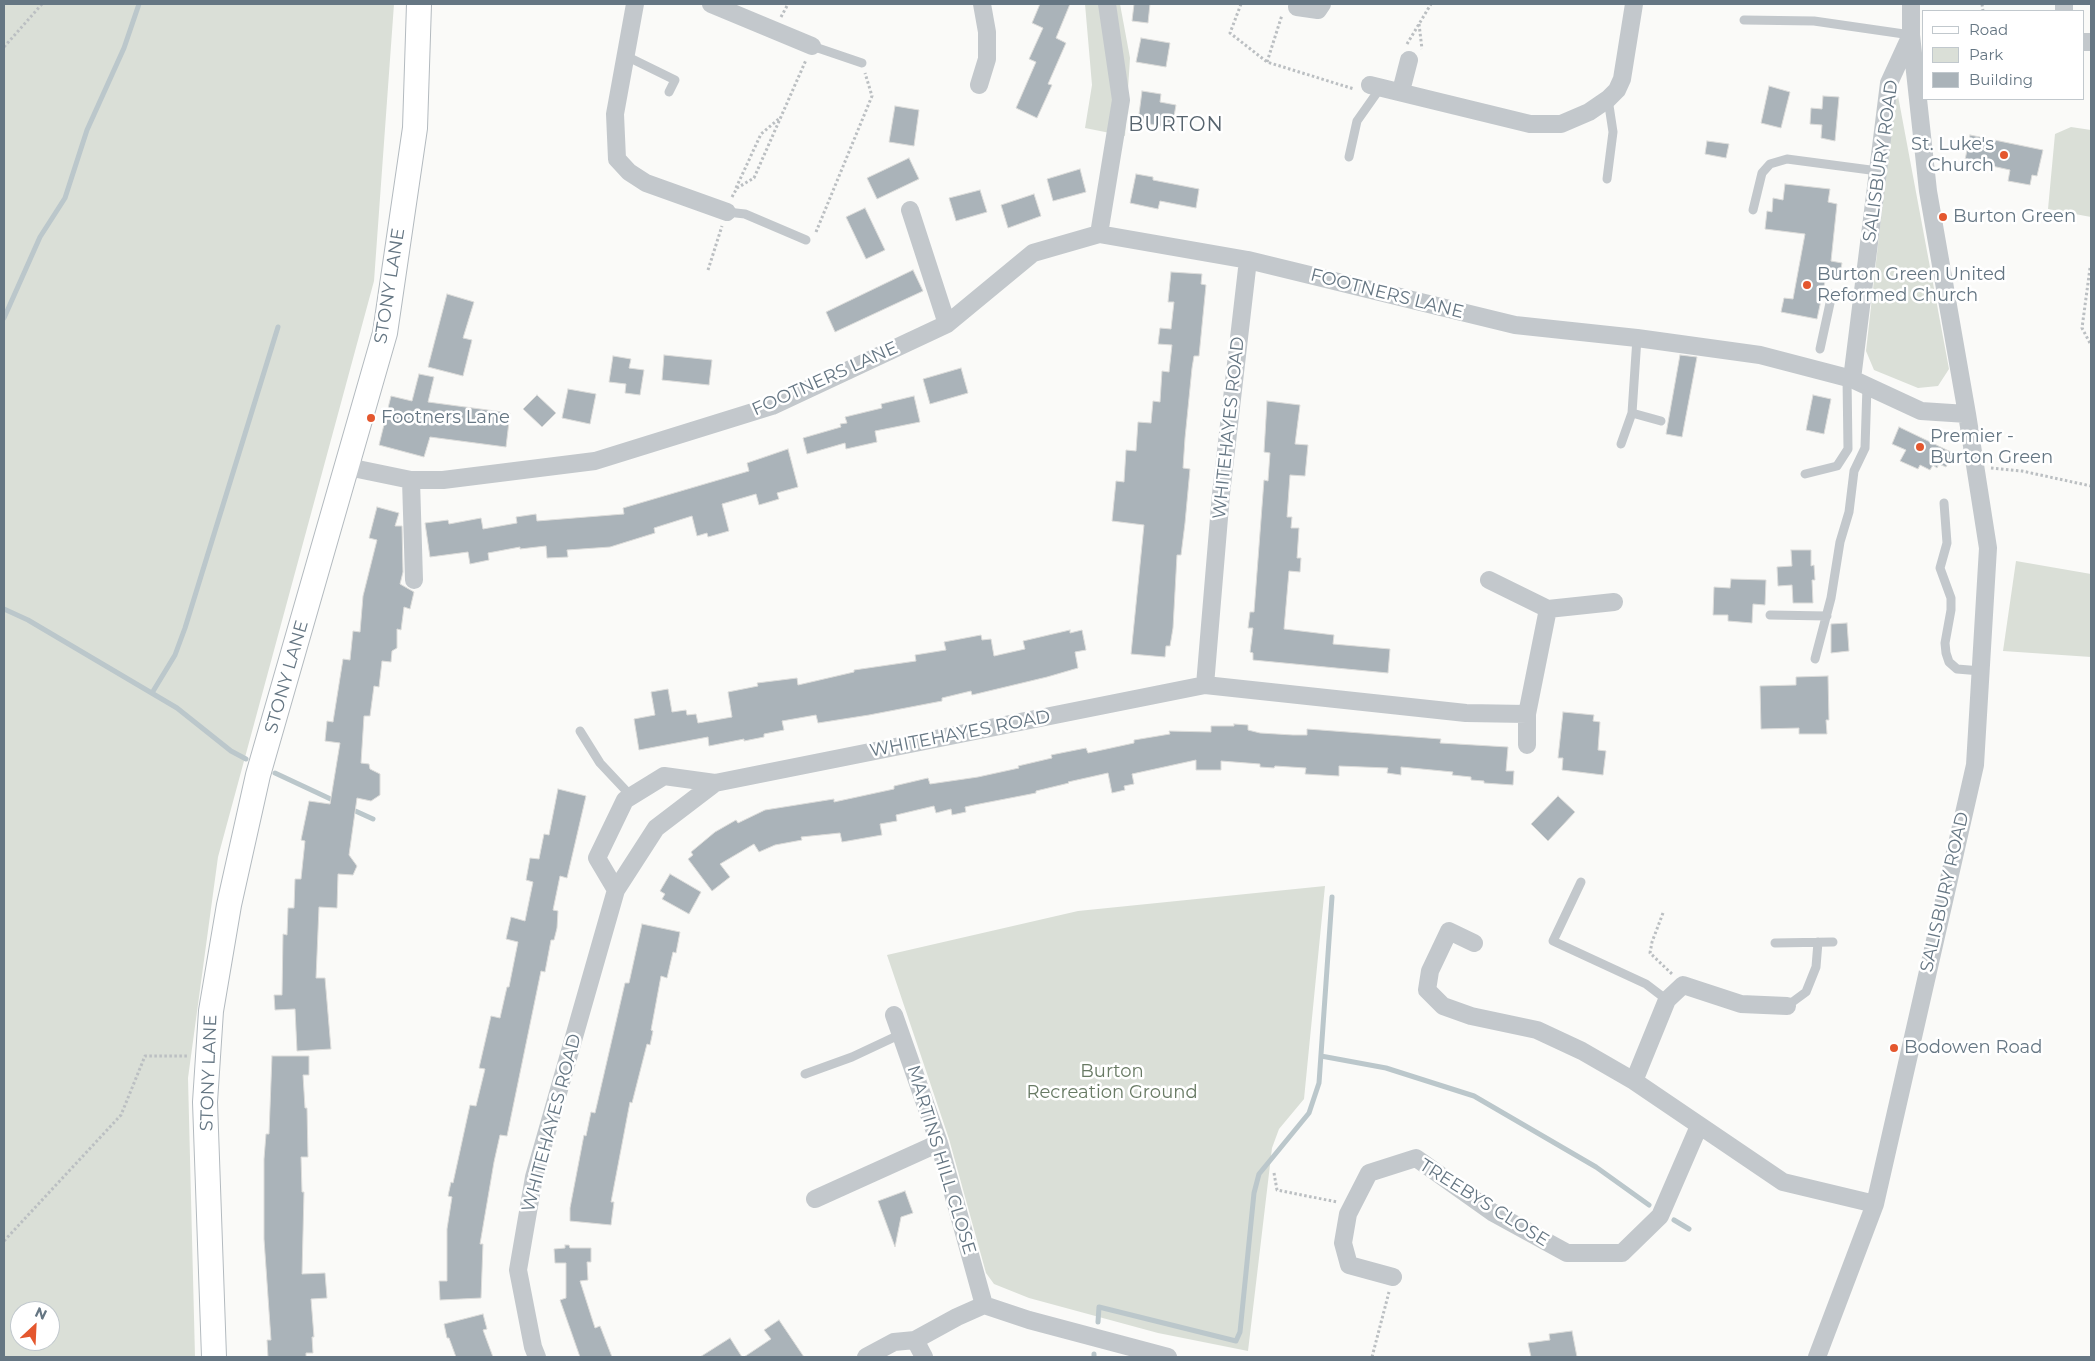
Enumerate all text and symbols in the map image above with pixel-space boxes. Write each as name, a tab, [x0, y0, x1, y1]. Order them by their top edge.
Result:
legend	[1922, 10, 2085, 100]
text: Road	[1969, 20, 2008, 39]
text: Park	[1969, 45, 2003, 64]
text: Building	[1969, 70, 2033, 89]
street label: SALISBURY ROAD	[1859, 78, 1903, 244]
district label: BURTON	[1128, 113, 1224, 137]
place label: St. Luke's Church	[1911, 134, 1994, 176]
marker: St. Luke's Church	[1998, 149, 2010, 161]
place label: Burton Green	[1953, 206, 2076, 228]
marker: Burton Green	[1937, 211, 1949, 223]
street label: STONY LANE	[370, 227, 410, 345]
street label: FOOTNERS LANE	[1308, 264, 1466, 324]
place label: Burton Green United Reformed Church	[1817, 264, 2006, 306]
marker: Burton Green United Reformed Church	[1801, 279, 1813, 291]
street label: WHITEHAYES ROAD	[1209, 336, 1249, 520]
street label: FOOTNERS LANE	[749, 337, 901, 421]
place label: Footners Lane	[381, 407, 510, 429]
marker: Footners Lane	[365, 412, 377, 424]
place label: Premier - Burton Green	[1930, 426, 2053, 468]
marker: Premier - Burton Green	[1914, 441, 1926, 453]
street label: STONY LANE	[261, 618, 313, 736]
street label: WHITEHAYES ROAD	[868, 706, 1052, 762]
street label: SALISBURY ROAD	[1916, 810, 1974, 974]
street label: STONY LANE	[196, 1014, 222, 1132]
street label: WHITEHAYES ROAD	[518, 1032, 586, 1214]
place label: Bodowen Road	[1904, 1037, 2042, 1059]
marker: Bodowen Road	[1888, 1042, 1900, 1054]
park label: Burton Recreation Ground	[1026, 1061, 1198, 1104]
street label: MARTINS HILL CLOSE	[902, 1063, 980, 1257]
street label: TREEBYS CLOSE	[1415, 1155, 1553, 1251]
north arrow	[10, 1301, 60, 1351]
text: N	[32, 1303, 50, 1324]

